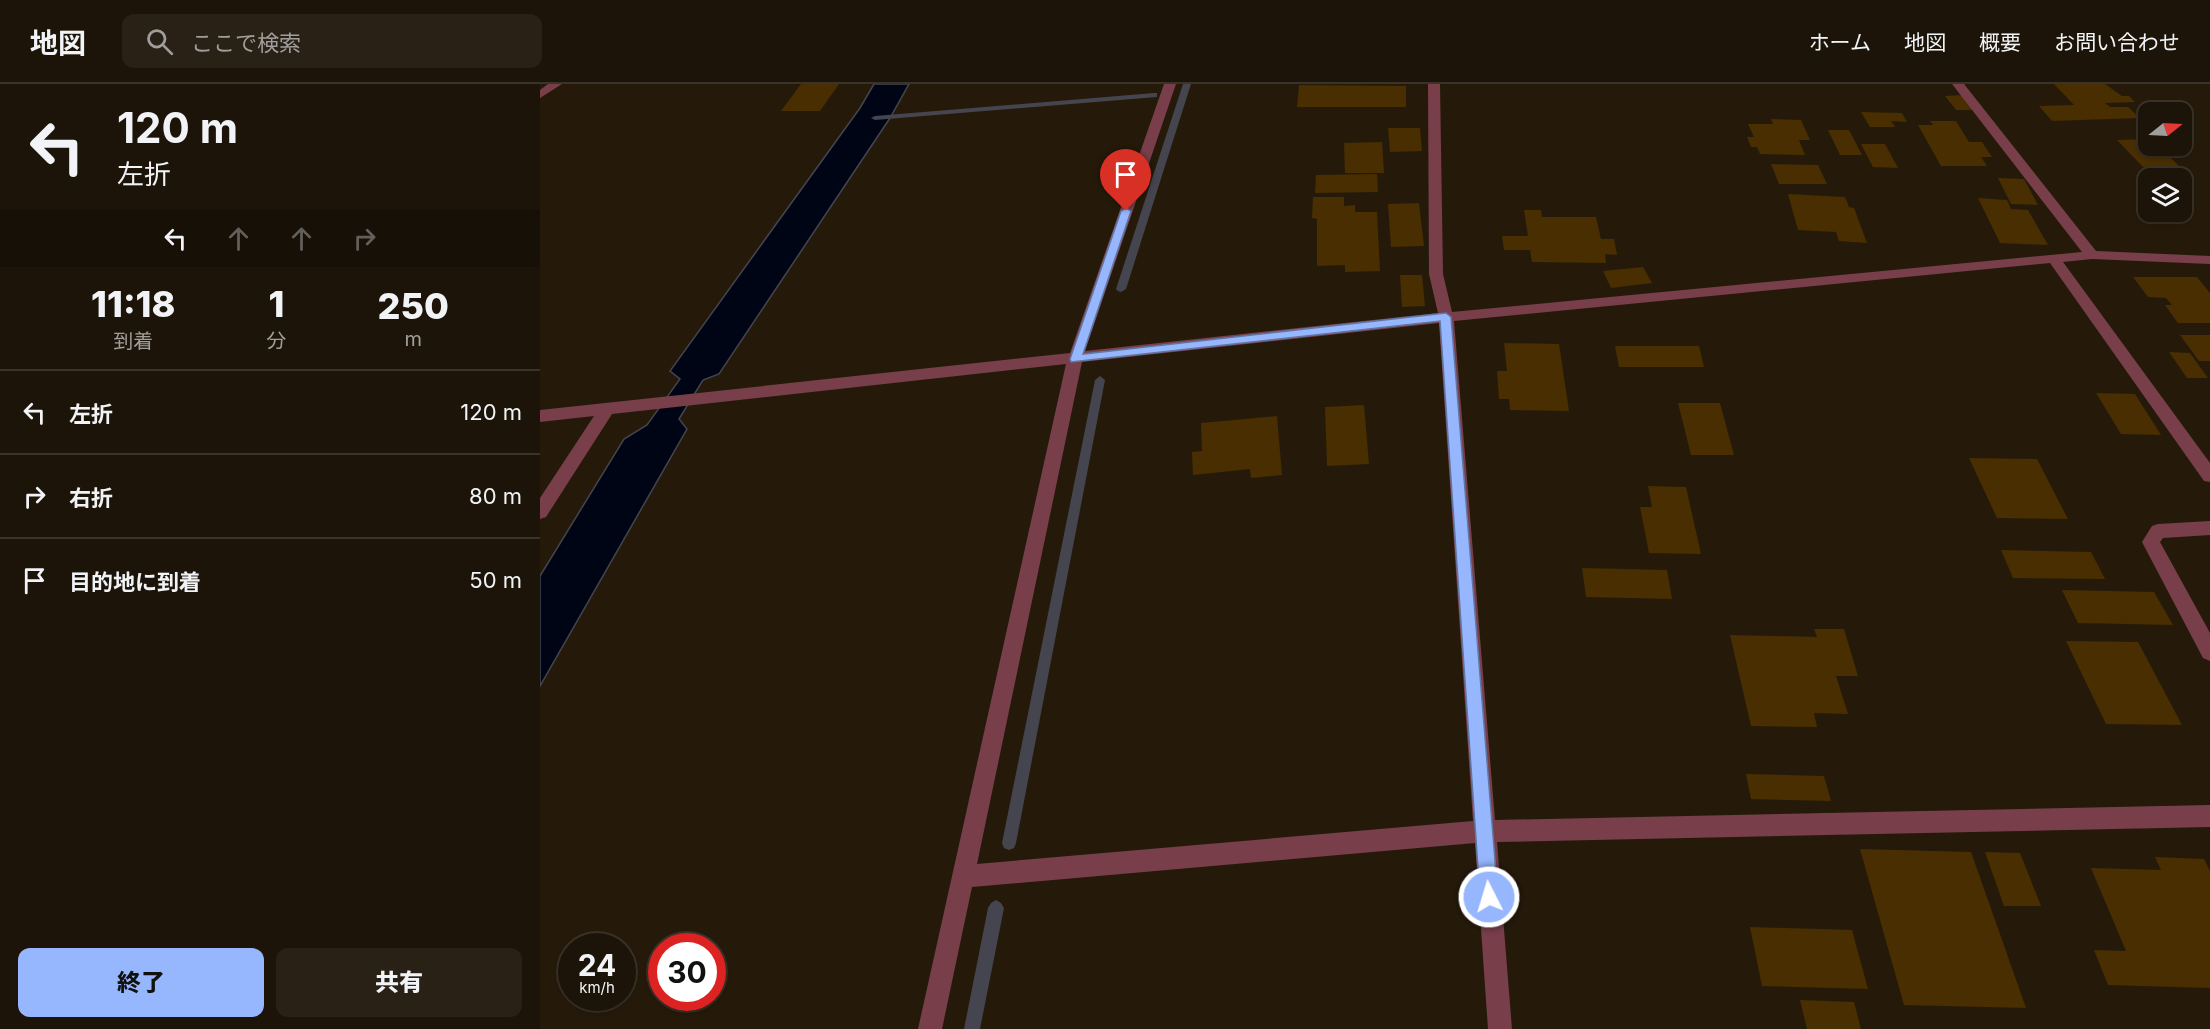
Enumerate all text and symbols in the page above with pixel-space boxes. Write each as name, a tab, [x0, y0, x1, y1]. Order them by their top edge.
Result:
search box	[122, 14, 542, 68]
icon: search	[143, 25, 176, 58]
text: 地図	[30, 26, 86, 60]
text: ここで検索	[191, 30, 301, 56]
text: ホーム	[1809, 30, 1871, 55]
text: 地図	[1904, 30, 1946, 55]
text: 概要	[1979, 30, 2021, 55]
text: お問い合わせ	[2054, 30, 2180, 55]
text: 120 m	[117, 102, 238, 153]
north arrow	[2138, 102, 2192, 156]
map controls	[2138, 102, 2192, 222]
icon: left	[18, 108, 96, 186]
pin	[1100, 149, 1151, 211]
text: 左折	[117, 158, 171, 191]
icon: arrive	[1109, 158, 1142, 191]
button: layers	[2138, 168, 2192, 222]
icon: left	[159, 222, 192, 255]
icon: ahead	[222, 222, 255, 255]
icon: ahead	[285, 222, 318, 255]
icon: right	[348, 222, 381, 255]
text: 11:18	[91, 282, 175, 326]
text: 1	[269, 282, 284, 326]
text: 250	[378, 284, 449, 328]
text: m	[404, 327, 422, 351]
text: 到着	[113, 329, 153, 353]
text: 分	[266, 329, 286, 353]
icon: left	[18, 396, 51, 429]
text: 120 m	[460, 399, 522, 425]
text: 左折	[69, 401, 113, 427]
icon: right	[18, 480, 51, 513]
text: 80 m	[469, 483, 522, 509]
text: 右折	[69, 485, 113, 511]
icon: arrive	[18, 564, 51, 597]
text: 50 m	[469, 567, 522, 593]
text: 目的地に到着	[69, 569, 201, 595]
position arrow	[1457, 865, 1521, 929]
speed limit sign: 30	[648, 933, 726, 1011]
text: 24	[578, 947, 616, 983]
button: 終了	[18, 948, 264, 1017]
button: 共有	[276, 948, 522, 1017]
text: km/h	[579, 978, 615, 997]

